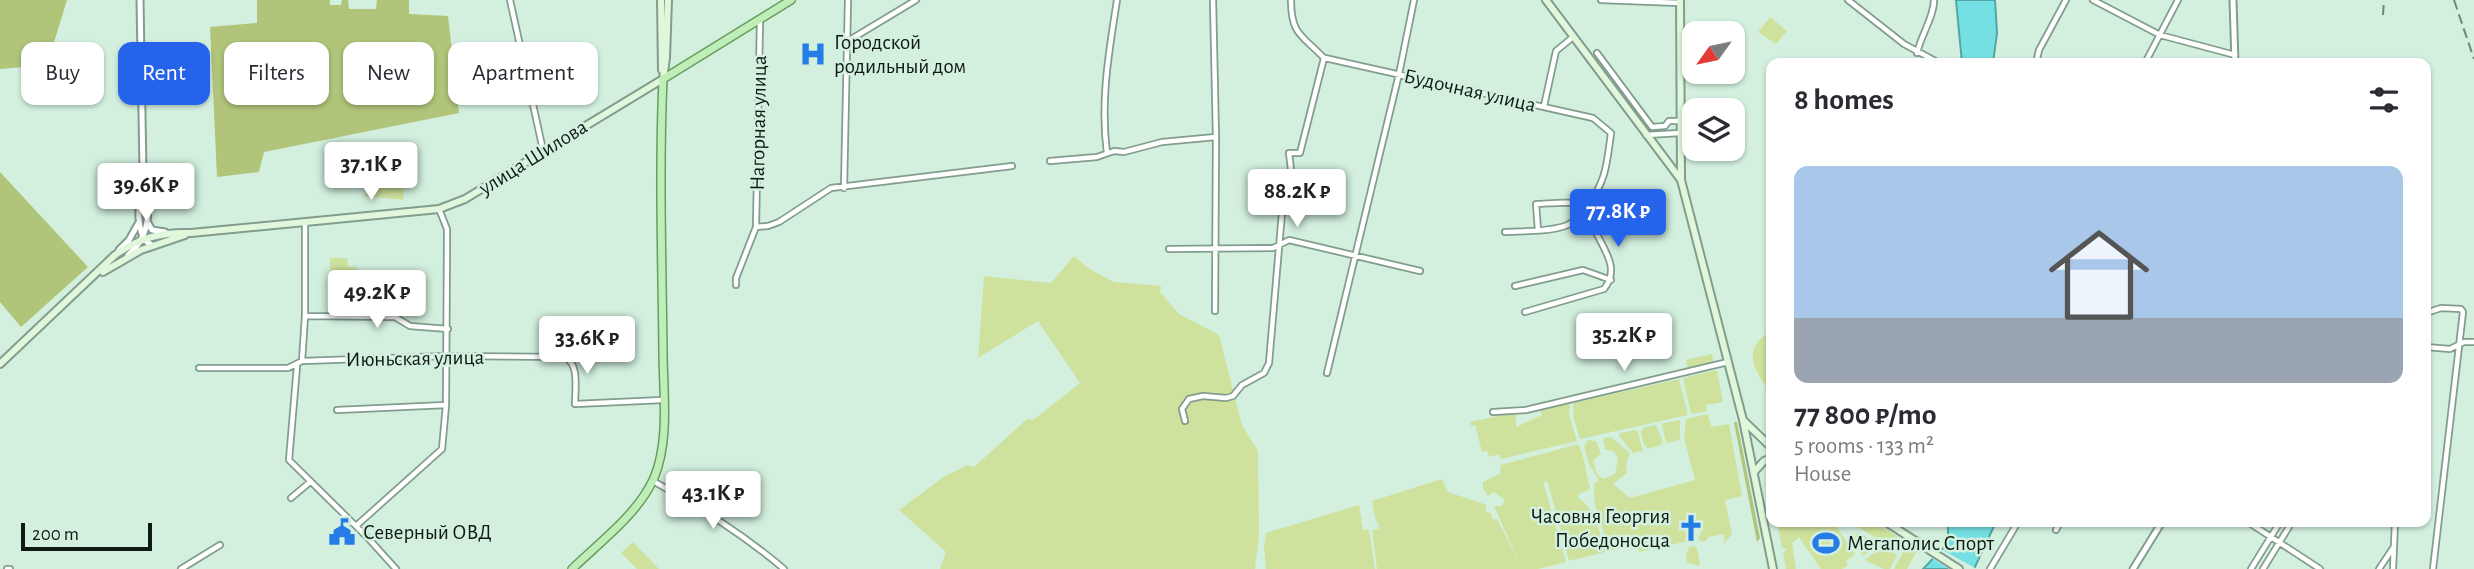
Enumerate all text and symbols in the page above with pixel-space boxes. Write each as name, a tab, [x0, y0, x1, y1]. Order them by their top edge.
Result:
north arrow	[1682, 21, 1745, 84]
map controls	[1682, 21, 1745, 161]
place label: Городской родильный дом	[834, 32, 966, 77]
hospital icon: Городской родильный дом	[798, 39, 828, 69]
chip: Buy	[21, 42, 104, 105]
chip: Rent	[118, 42, 210, 105]
chip: Filters	[224, 42, 329, 105]
chip: New	[343, 42, 434, 105]
chip: Apartment	[448, 42, 598, 105]
street label: Нагорная улица	[747, 55, 770, 191]
street label: Будочная улица	[1402, 65, 1538, 116]
icon: filters	[2365, 81, 2403, 119]
text: 8 homes	[1794, 85, 1894, 115]
button: layers	[1682, 98, 1745, 161]
street label: улица Шилова	[475, 116, 591, 199]
pin: 37.1K ₽	[306, 142, 436, 202]
text: 37.1K ₽	[340, 153, 402, 176]
pin: 39.6K ₽	[81, 164, 211, 223]
pin: 88.2K ₽	[1232, 170, 1362, 229]
text: 39.6K ₽	[113, 174, 179, 197]
text: 88.2K ₽	[1264, 180, 1330, 203]
pin: 77.8K ₽	[1553, 190, 1683, 249]
text: 77.8K ₽	[1586, 200, 1650, 223]
icon: home	[2036, 212, 2162, 338]
pin: 49.2K ₽	[312, 270, 442, 330]
text: 49.2K ₽	[344, 281, 410, 304]
pin: 35.2K ₽	[1559, 314, 1689, 373]
pin: 33.6K ₽	[522, 316, 652, 376]
text: 35.2K ₽	[1592, 324, 1656, 347]
text: 33.6K ₽	[555, 327, 619, 350]
street label: Июньская улица	[345, 347, 485, 370]
text: 77 800 ₽/mo	[1794, 400, 1937, 430]
text: 5 rooms · 133 m²	[1794, 435, 1934, 458]
text: House	[1794, 463, 1851, 486]
pin: 43.1K ₽	[648, 472, 778, 531]
text: 43.1K ₽	[682, 482, 744, 505]
place label: Часовня Георгия Победоносца	[1531, 506, 1670, 551]
church icon: Часовня Георгия Победоносца	[1676, 513, 1706, 543]
public building icon: Северный ОВД	[327, 517, 357, 547]
scale bar	[21, 520, 152, 552]
place label: Северный ОВД	[363, 522, 492, 543]
text: 200 m	[32, 525, 79, 544]
sports icon: Мегаполис Спорт	[1811, 528, 1841, 558]
place label: Мегаполис Спорт	[1847, 533, 1995, 554]

